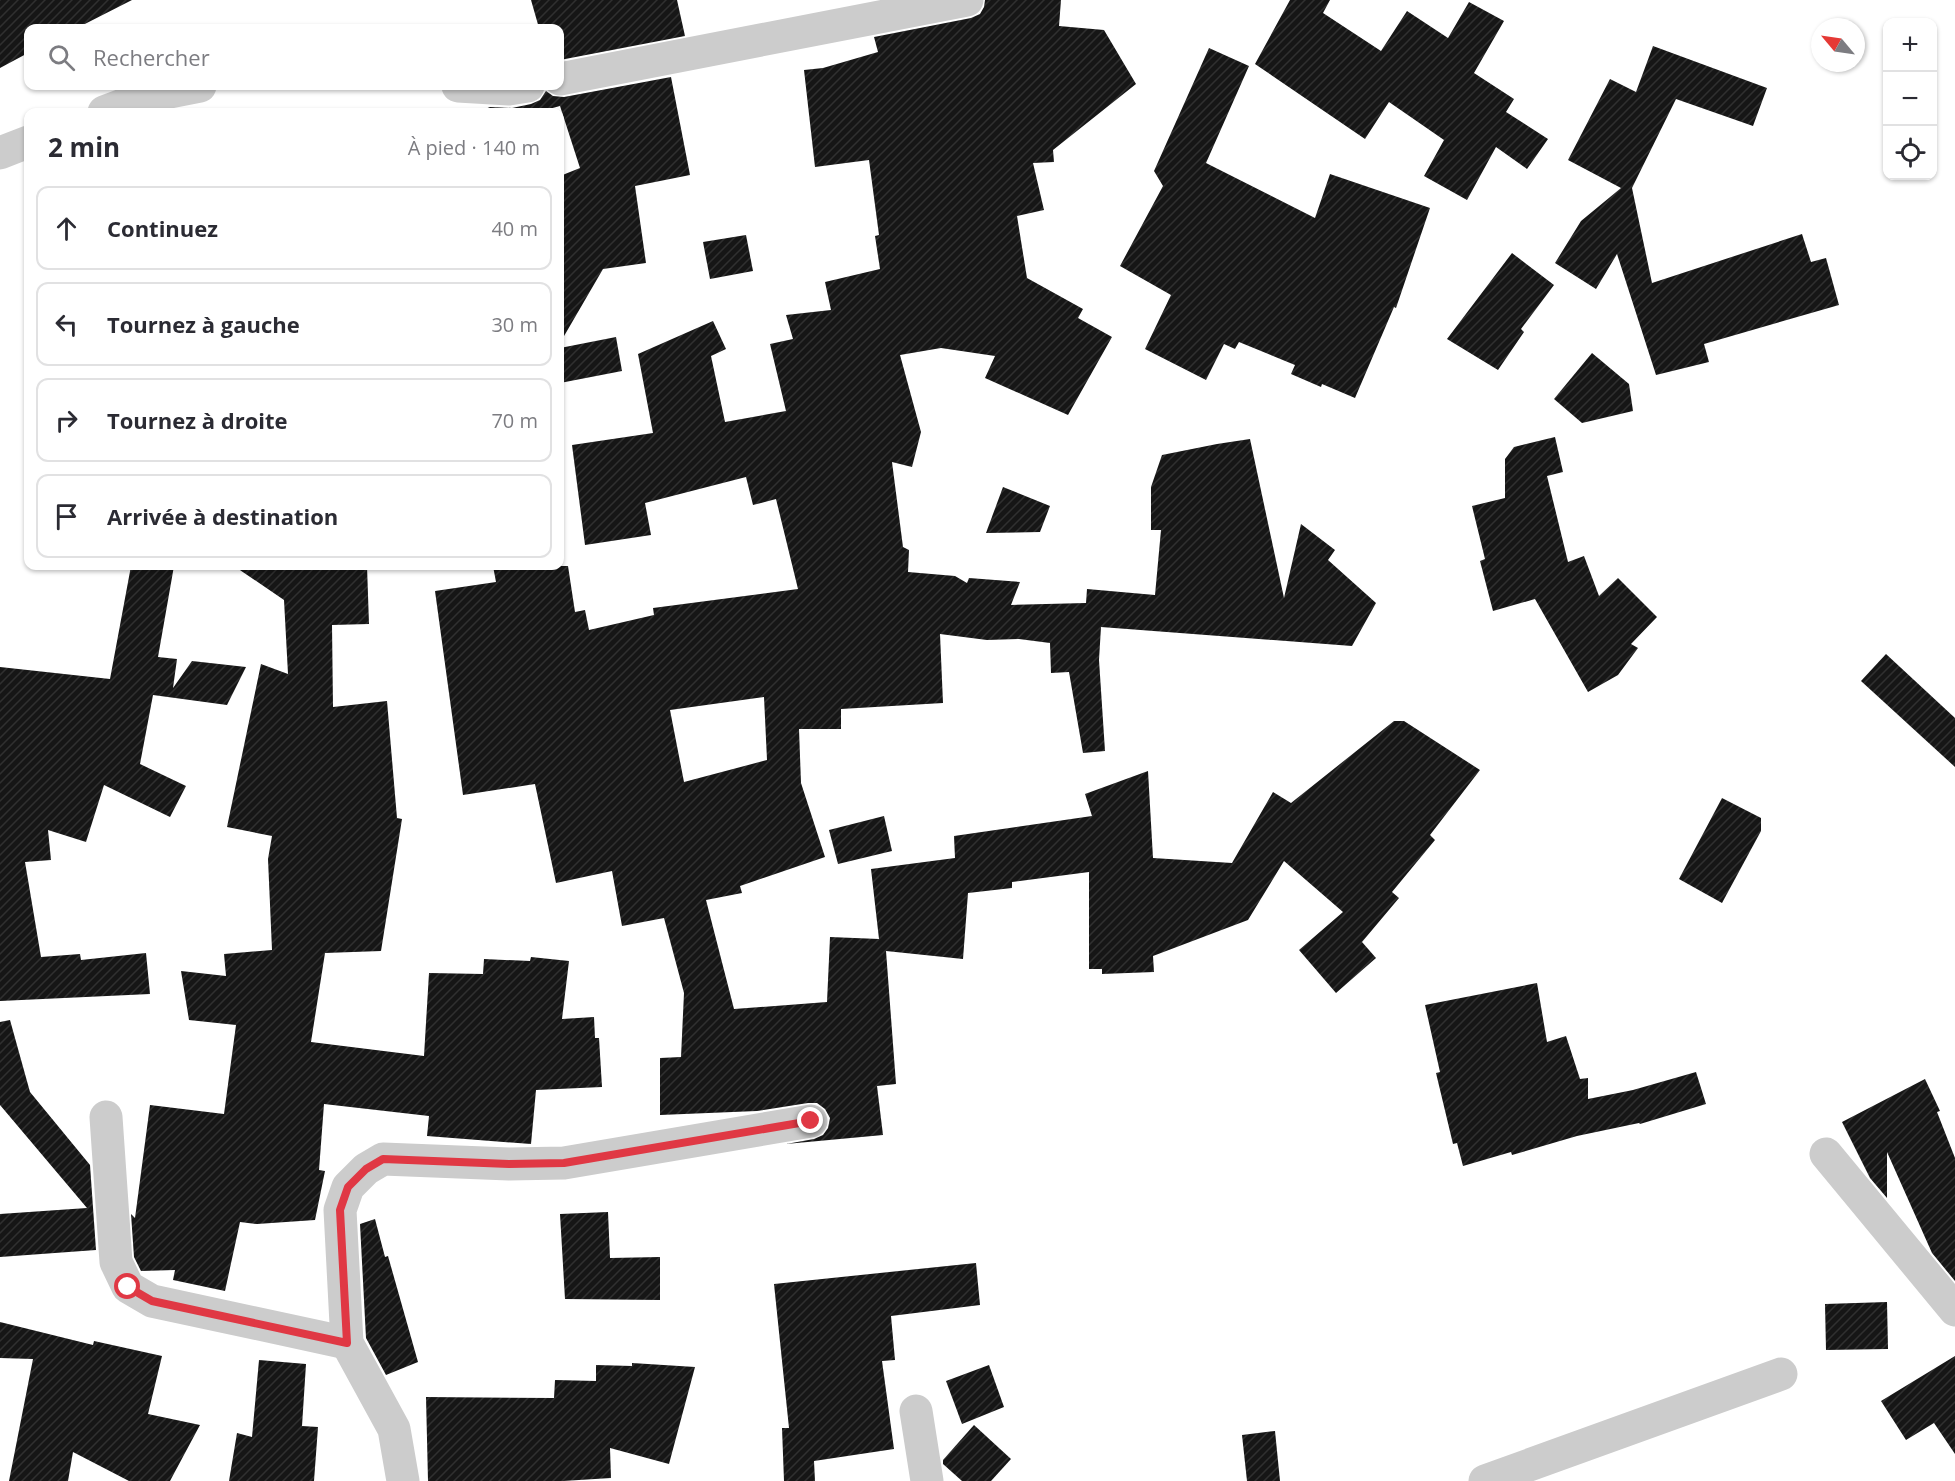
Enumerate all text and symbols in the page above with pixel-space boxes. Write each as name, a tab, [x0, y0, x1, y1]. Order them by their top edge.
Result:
north arrow	[1811, 18, 1865, 72]
map controls	[1883, 18, 1937, 180]
button: +	[1883, 18, 1937, 72]
search box	[24, 24, 564, 90]
icon: search	[45, 41, 78, 74]
text: Rechercher	[93, 42, 210, 72]
button: −	[1883, 72, 1937, 126]
button: locate	[1883, 126, 1937, 180]
text: 2 min	[48, 129, 120, 165]
text: À pied · 140 m	[408, 134, 540, 161]
icon: ahead	[50, 212, 83, 245]
text: Continuez	[107, 213, 218, 243]
text: 40 m	[491, 215, 538, 242]
icon: left	[50, 308, 83, 341]
text: Tournez à gauche	[107, 309, 300, 339]
text: 30 m	[491, 311, 538, 338]
icon: right	[50, 404, 83, 437]
text: Tournez à droite	[107, 405, 288, 435]
text: 70 m	[491, 407, 538, 434]
icon: arrive	[50, 500, 83, 533]
text: Arrivée à destination	[107, 501, 338, 531]
route end	[797, 1107, 823, 1133]
route start	[114, 1273, 140, 1299]

